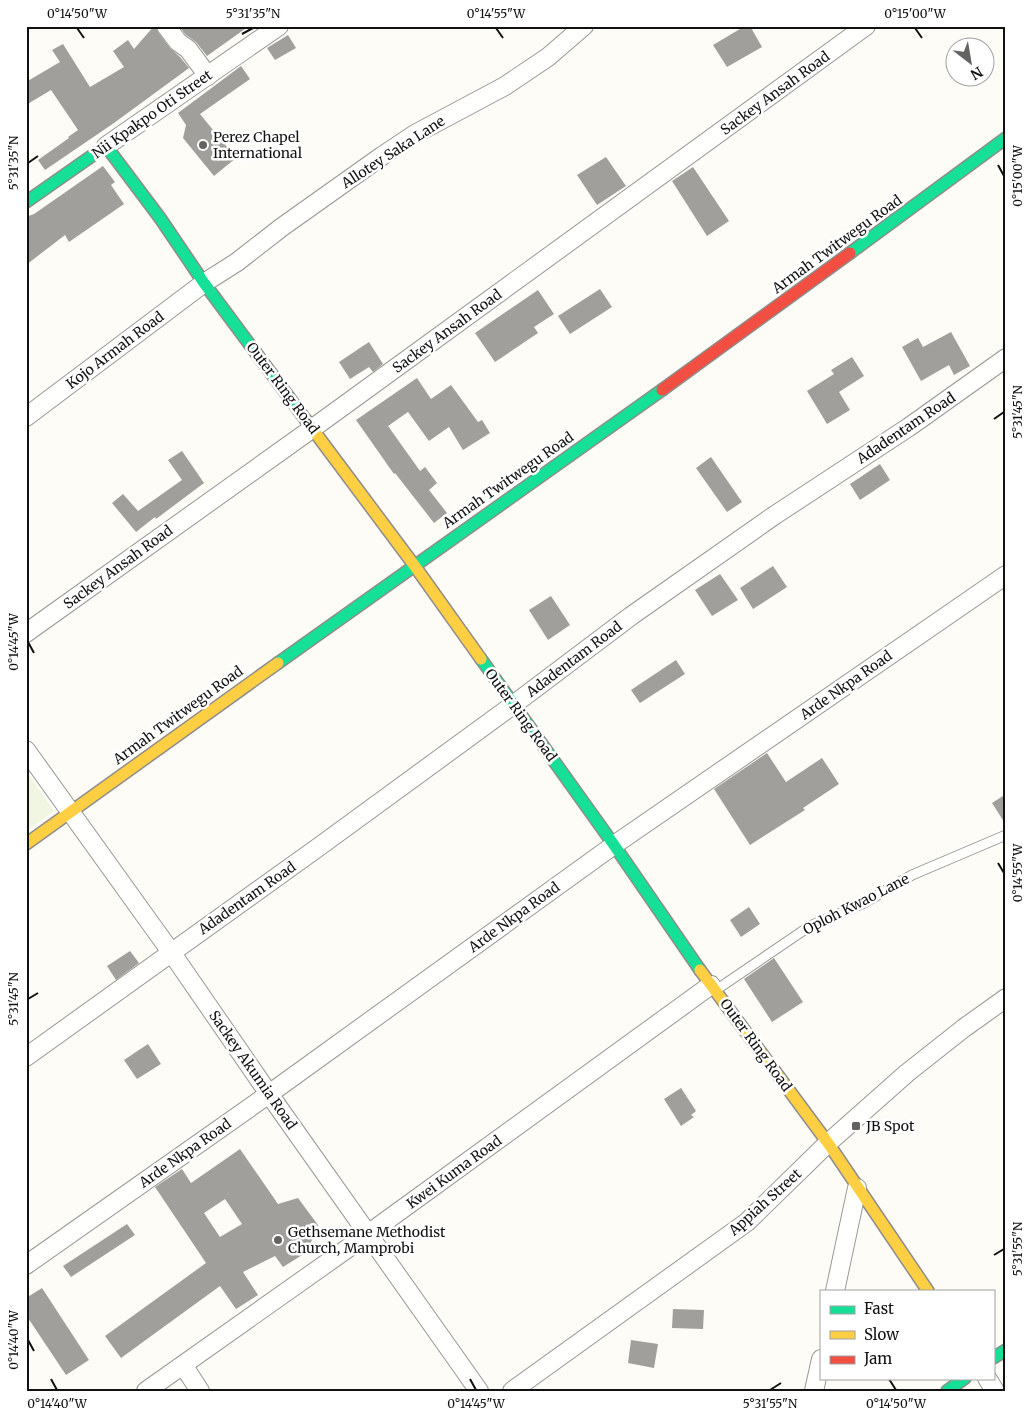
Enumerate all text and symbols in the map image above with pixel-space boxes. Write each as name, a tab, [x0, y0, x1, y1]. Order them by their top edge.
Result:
text: 0°14'50"W	[47, 6, 108, 21]
text: 5°31'35"N	[226, 6, 281, 21]
text: 0°14'55"W	[467, 6, 526, 21]
text: 0°15'00"W	[884, 6, 947, 21]
north arrow	[944, 38, 994, 88]
street label: Sackey Ansah Road	[717, 47, 834, 139]
text: N	[967, 63, 986, 84]
street label: Nii Kpakpo Oti Street	[89, 66, 216, 162]
street label: Allotey Saka Lane	[337, 112, 448, 193]
place label: Perez Chapel International	[213, 128, 303, 162]
text: 5°31'35"N	[6, 135, 21, 190]
marker: Perez Chapel International	[197, 139, 209, 151]
text: 0°15'00"W	[1010, 144, 1025, 207]
street label: Armah Twitwegu Road	[768, 191, 906, 298]
street label: Sackey Ansah Road	[389, 285, 506, 377]
street label: Kojo Armah Road	[63, 307, 168, 393]
street label: Outer Ring Road	[243, 339, 324, 438]
text: 5°31'45"N	[1010, 385, 1025, 439]
street label: Adadentam Road	[852, 388, 959, 468]
street label: Armah Twitwegu Road	[438, 428, 578, 533]
street label: Sackey Ansah Road	[60, 521, 177, 613]
text: 0°14'45"W	[6, 612, 21, 671]
street label: Adadentam Road	[522, 617, 626, 701]
street label: Arde Nkpa Road	[796, 646, 896, 724]
street label: Armah Twitwegu Road	[109, 662, 247, 769]
street label: Outer Ring Road	[481, 665, 561, 765]
text: 0°14'55"W	[1010, 843, 1025, 902]
street label: Adadentam Road	[194, 857, 300, 939]
street label: Oploh Kwao Lane	[800, 869, 912, 939]
street label: Arde Nkpa Road	[464, 878, 564, 957]
text: 5°31'45"N	[6, 972, 21, 1026]
street label: Outer Ring Road	[716, 995, 796, 1095]
street label: Sackey Akumia Road	[205, 1007, 301, 1133]
street label: Arde Nkpa Road	[135, 1114, 235, 1192]
place label: JB Spot	[865, 1117, 915, 1135]
marker: JB Spot	[850, 1120, 862, 1132]
street label: Kwei Kuma Road	[403, 1131, 506, 1213]
street label: Appiah Street	[724, 1164, 805, 1240]
text: 5°31'55"N	[1010, 1221, 1025, 1276]
place label: Gethsemane Methodist Church, Mamprobi	[288, 1223, 446, 1257]
marker: Gethsemane Methodist Church, Mamprobi	[272, 1234, 284, 1246]
legend	[820, 1290, 994, 1380]
text: Fast	[864, 1299, 894, 1318]
text: 0°14'40"W	[6, 1309, 21, 1370]
text: Slow	[864, 1325, 899, 1344]
text: Jam	[863, 1349, 892, 1368]
text: 0°14'40"W	[27, 1396, 88, 1411]
text: 0°14'45"W	[447, 1396, 506, 1411]
text: 5°31'55"N	[743, 1396, 798, 1411]
text: 0°14'50"W	[866, 1396, 927, 1411]

